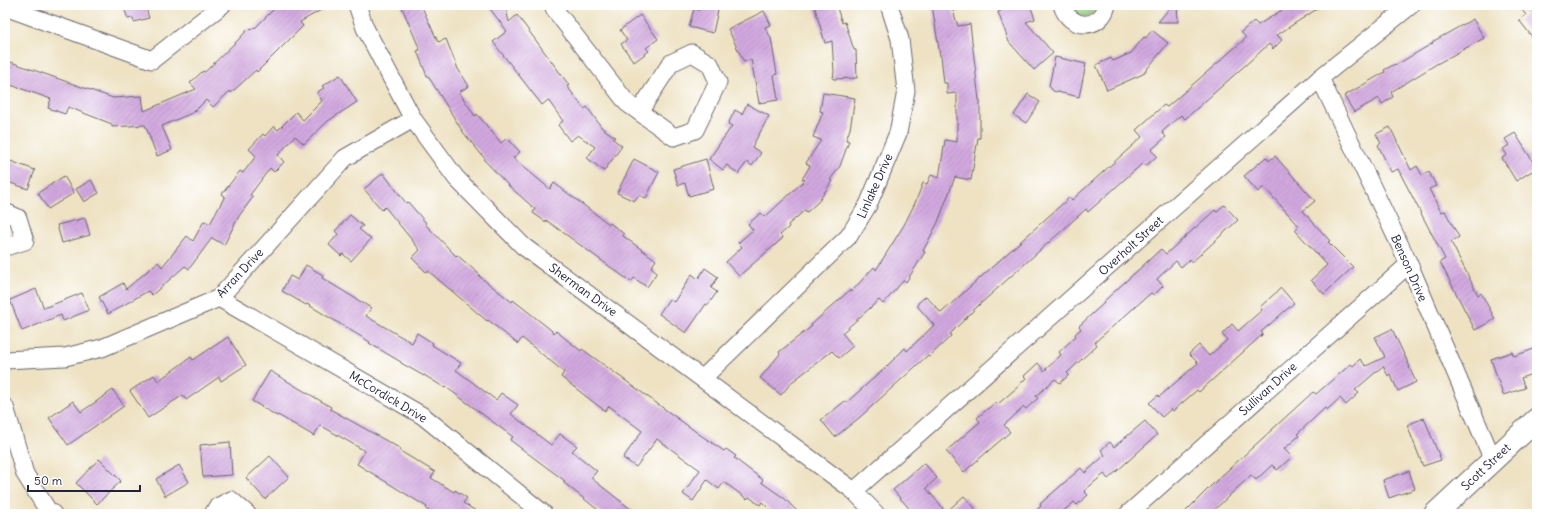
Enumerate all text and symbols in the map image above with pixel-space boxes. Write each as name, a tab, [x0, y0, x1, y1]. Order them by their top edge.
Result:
street label: Linlake Drive	[854, 151, 896, 221]
street label: Overholt Street	[1095, 213, 1166, 279]
street label: Benson Drive	[1388, 232, 1431, 304]
street label: Arran Drive	[213, 245, 266, 301]
street label: Sherman Drive	[546, 260, 620, 319]
street label: Sullivan Drive	[1236, 359, 1300, 418]
street label: McCordick Drive	[347, 367, 430, 426]
street label: Scott Street	[1458, 440, 1514, 493]
scale bar	[28, 467, 140, 493]
text: 50 m	[34, 473, 63, 488]

